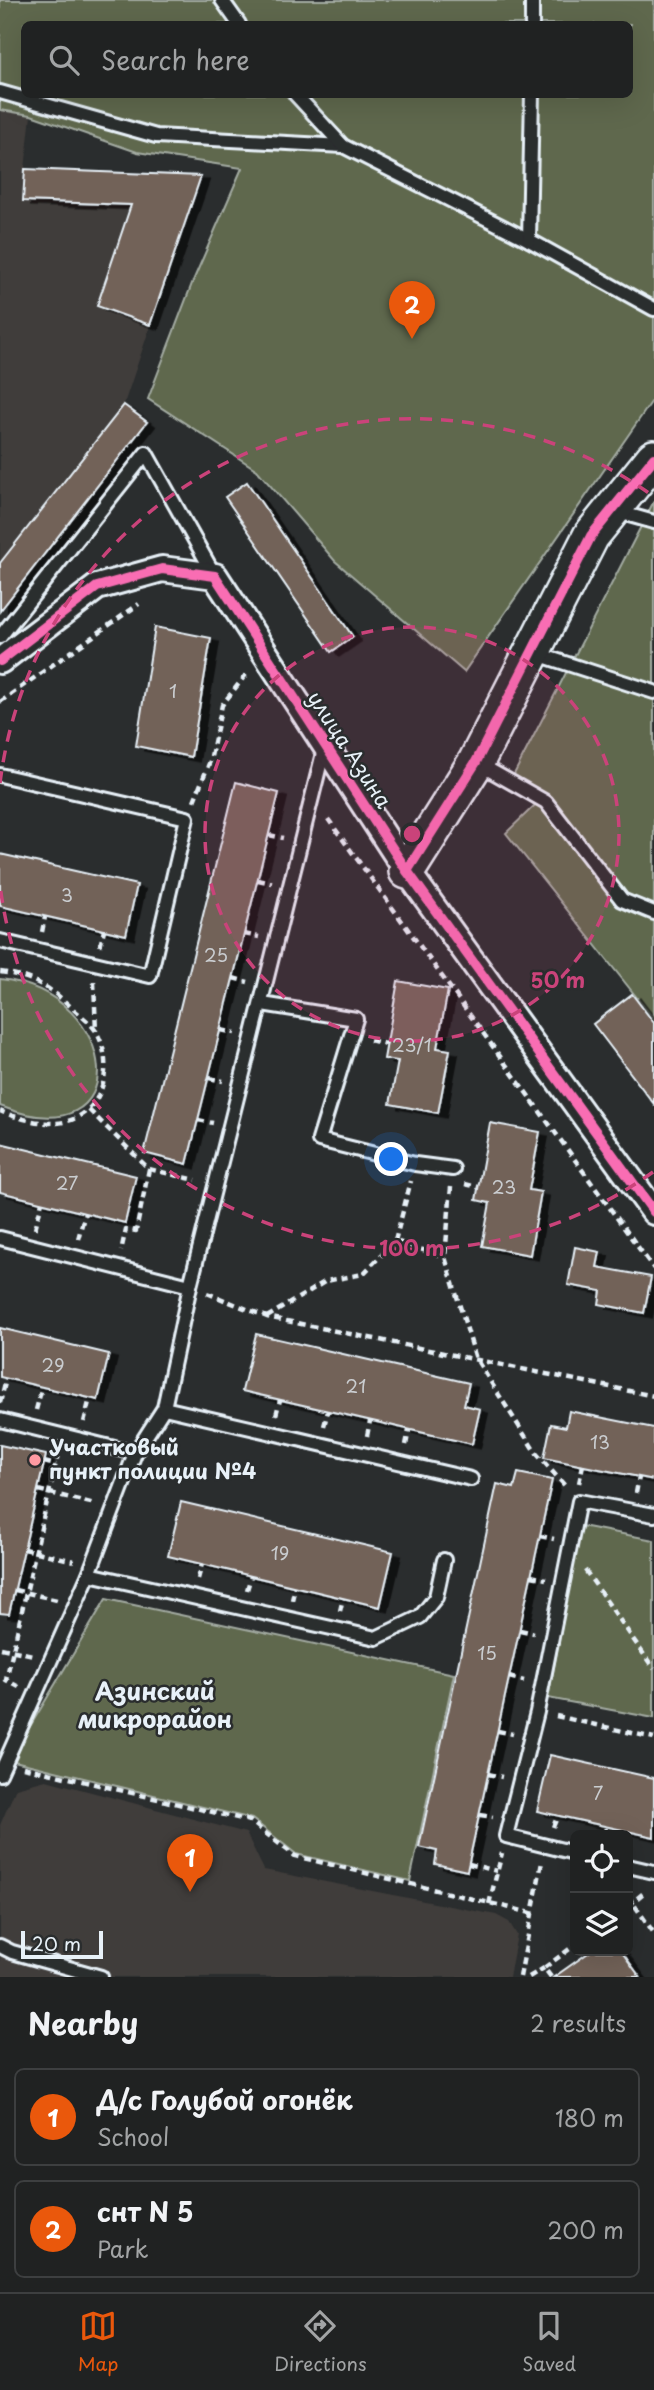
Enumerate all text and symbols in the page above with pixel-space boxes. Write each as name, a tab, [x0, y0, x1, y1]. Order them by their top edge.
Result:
search box	[21, 21, 633, 98]
text: Search here	[101, 40, 250, 79]
icon: search	[45, 41, 83, 79]
pin: 2	[389, 281, 435, 339]
house number: 1	[169, 677, 177, 704]
street label: улица Азина	[301, 684, 401, 815]
centre of rings	[400, 822, 424, 846]
house number: 3	[61, 881, 73, 908]
house number: 25	[204, 941, 228, 968]
text: 50 m	[531, 963, 585, 995]
house number: 23/1	[392, 1031, 432, 1058]
your location	[374, 1142, 408, 1176]
house number: 27	[56, 1169, 78, 1196]
house number: 23	[492, 1173, 516, 1200]
text: 100 m	[379, 1231, 445, 1263]
house number: 29	[42, 1351, 64, 1378]
house number: 21	[346, 1372, 366, 1399]
house number: 13	[590, 1428, 610, 1455]
place label: Участковый пункт полиции №4	[49, 1430, 256, 1486]
marker: Участковый пункт полиции №4	[27, 1452, 43, 1468]
house number: 19	[271, 1539, 289, 1566]
house number: 15	[477, 1639, 497, 1666]
district label: Азинский микрорайон	[78, 1672, 232, 1736]
house number: 7	[593, 1779, 603, 1806]
map controls	[570, 1830, 633, 1956]
button: locate	[570, 1830, 633, 1893]
pin: 1	[167, 1834, 213, 1892]
button: layers	[570, 1893, 633, 1956]
scale bar	[21, 1928, 103, 1960]
text: 20 m	[32, 1929, 81, 1957]
text: Nearby	[28, 2000, 138, 2045]
text: 2 results	[530, 2005, 626, 2040]
text: Д/с Голубой огонёк	[97, 2080, 352, 2119]
text: 1	[48, 2100, 59, 2135]
text: 180 m	[555, 2100, 624, 2135]
text: School	[97, 2119, 169, 2154]
text: снт N 5	[97, 2192, 194, 2231]
text: 2	[45, 2212, 61, 2247]
text: 200 m	[547, 2212, 624, 2247]
text: Park	[97, 2231, 148, 2266]
tab: Map	[78, 2307, 118, 2377]
tab: Directions	[274, 2307, 367, 2377]
tab: Saved	[522, 2307, 576, 2377]

